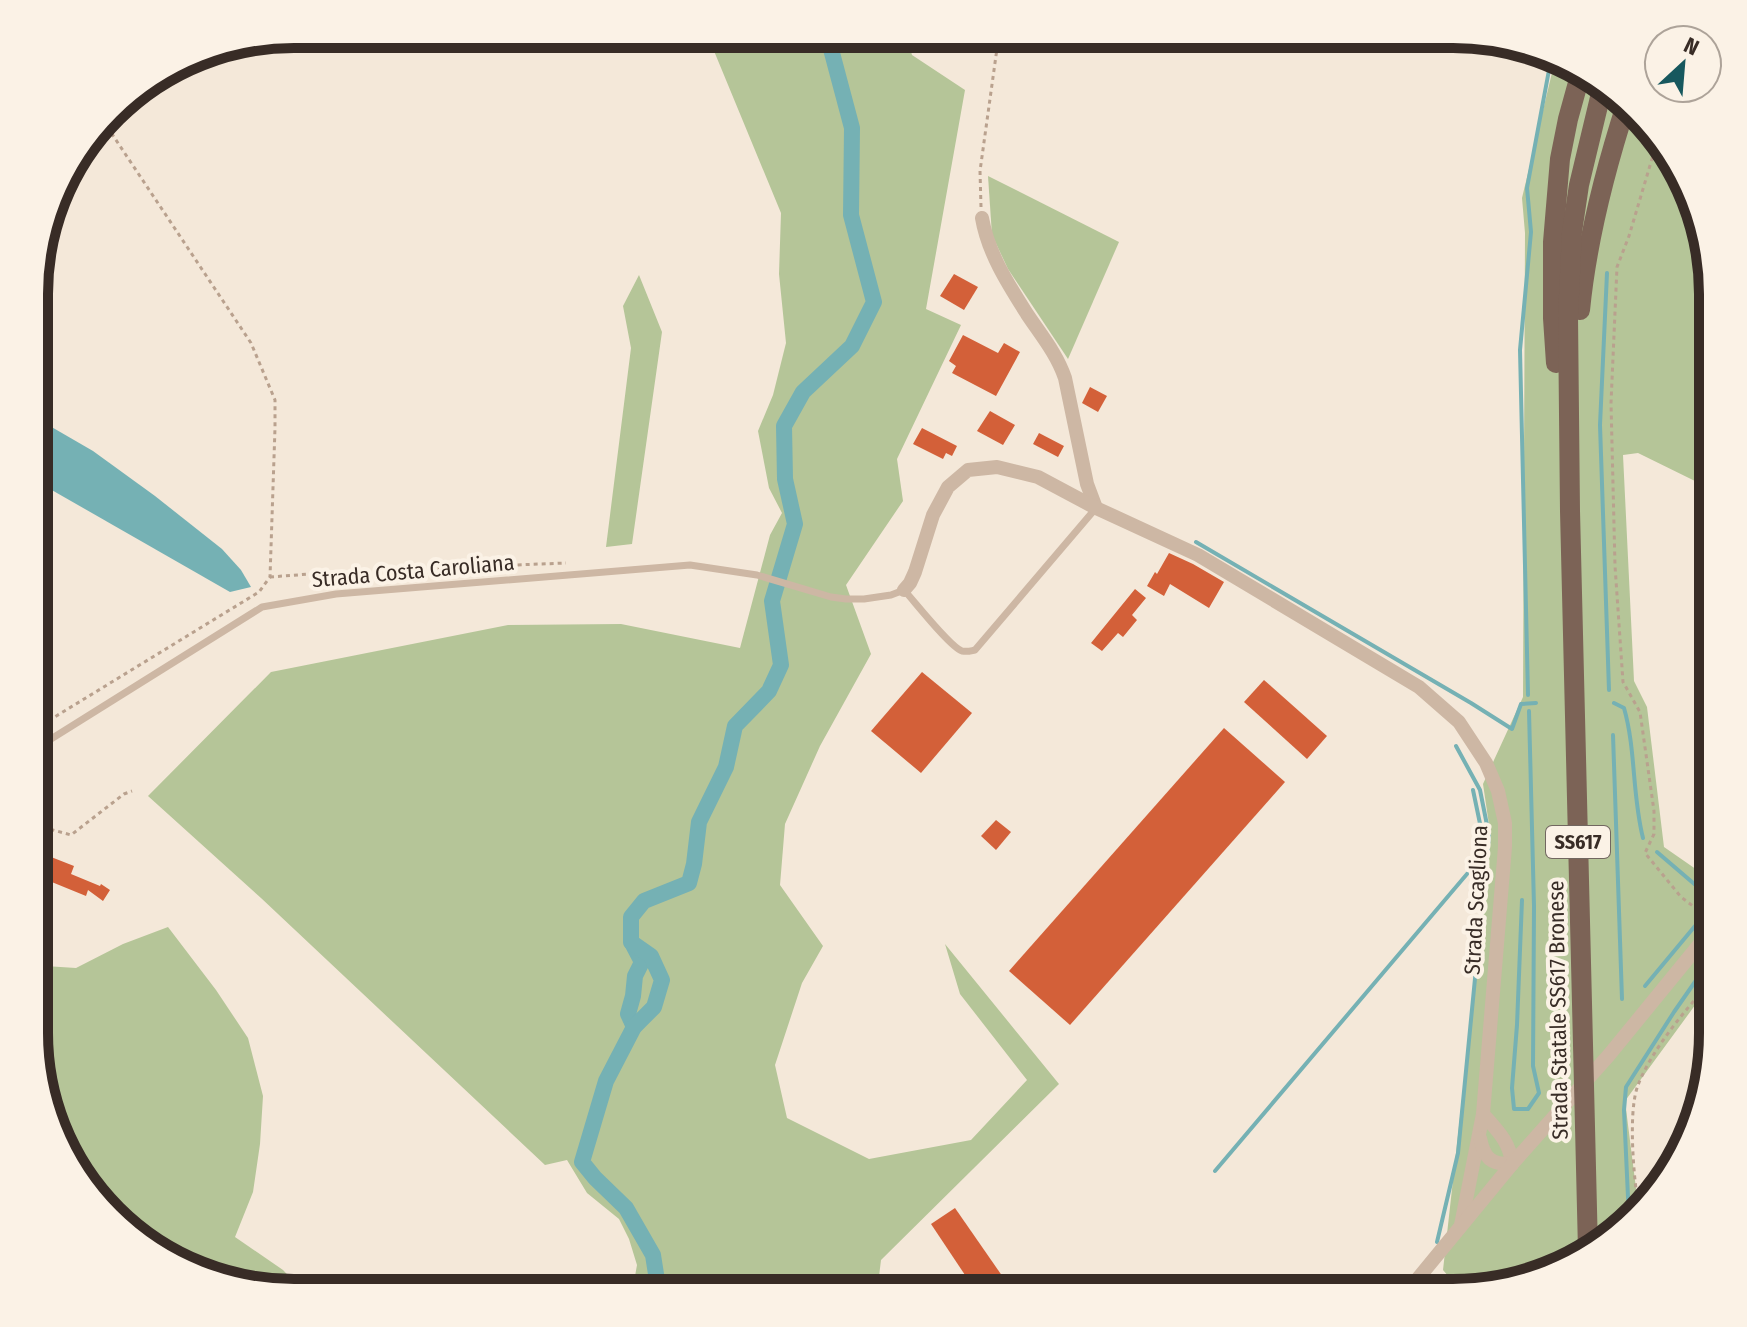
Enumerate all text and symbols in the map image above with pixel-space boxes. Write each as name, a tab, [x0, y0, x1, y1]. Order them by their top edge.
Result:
north arrow	[1643, 24, 1723, 104]
text: N	[1680, 31, 1703, 61]
street label: Strada Costa Caroliana	[311, 549, 515, 593]
street label: Strada Scagliona	[1459, 824, 1493, 976]
road number: SS617	[1546, 826, 1610, 858]
street label: Strada Statale SS617 Bronese	[1542, 880, 1574, 1140]

